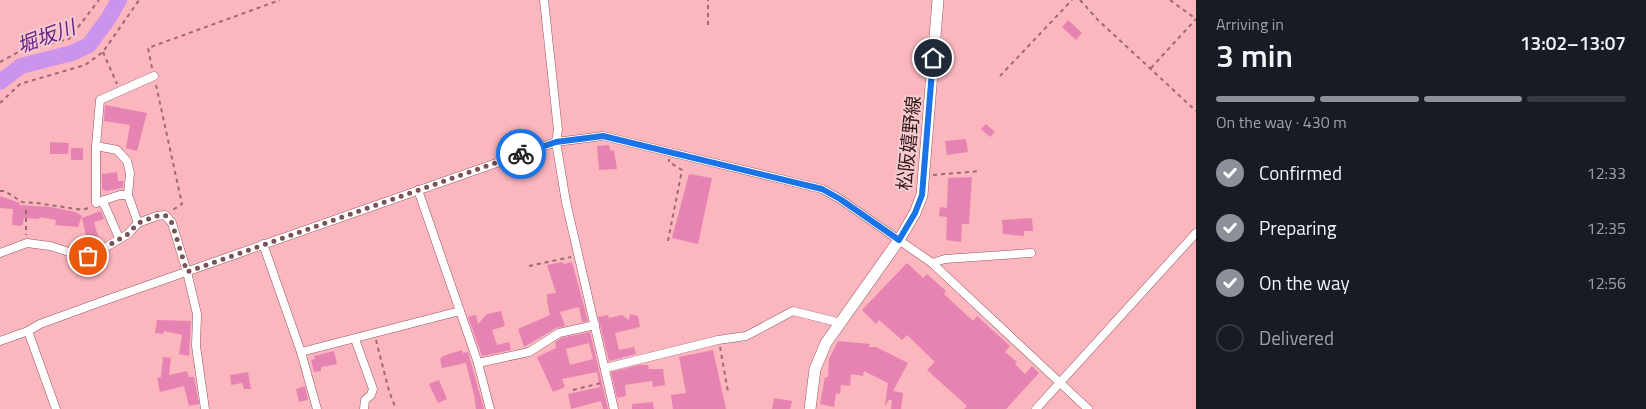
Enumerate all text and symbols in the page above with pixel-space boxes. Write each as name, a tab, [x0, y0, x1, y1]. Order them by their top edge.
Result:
water label: 堀坂川	[13, 10, 81, 61]
text: Arriving in	[1216, 12, 1284, 36]
text: 13:02–13:07	[1520, 28, 1626, 57]
text: 3 min	[1216, 31, 1293, 79]
pin	[912, 37, 954, 79]
icon: home	[919, 44, 947, 72]
street label: 松阪嬉野線	[889, 94, 927, 192]
text: On the way · 430 m	[1216, 110, 1347, 134]
courier	[496, 129, 546, 179]
icon: bike	[507, 140, 535, 168]
text: Confirmed	[1259, 158, 1342, 187]
icon: check	[1216, 159, 1244, 187]
text: 12:33	[1587, 161, 1626, 185]
text: Preparing	[1259, 213, 1336, 242]
icon: check	[1216, 214, 1244, 242]
text: 12:35	[1587, 216, 1626, 240]
pin	[67, 235, 109, 277]
icon: bag	[74, 242, 102, 270]
text: On the way	[1259, 268, 1350, 297]
icon: check	[1216, 269, 1244, 297]
text: 12:56	[1587, 271, 1626, 295]
text: Delivered	[1259, 323, 1334, 352]

